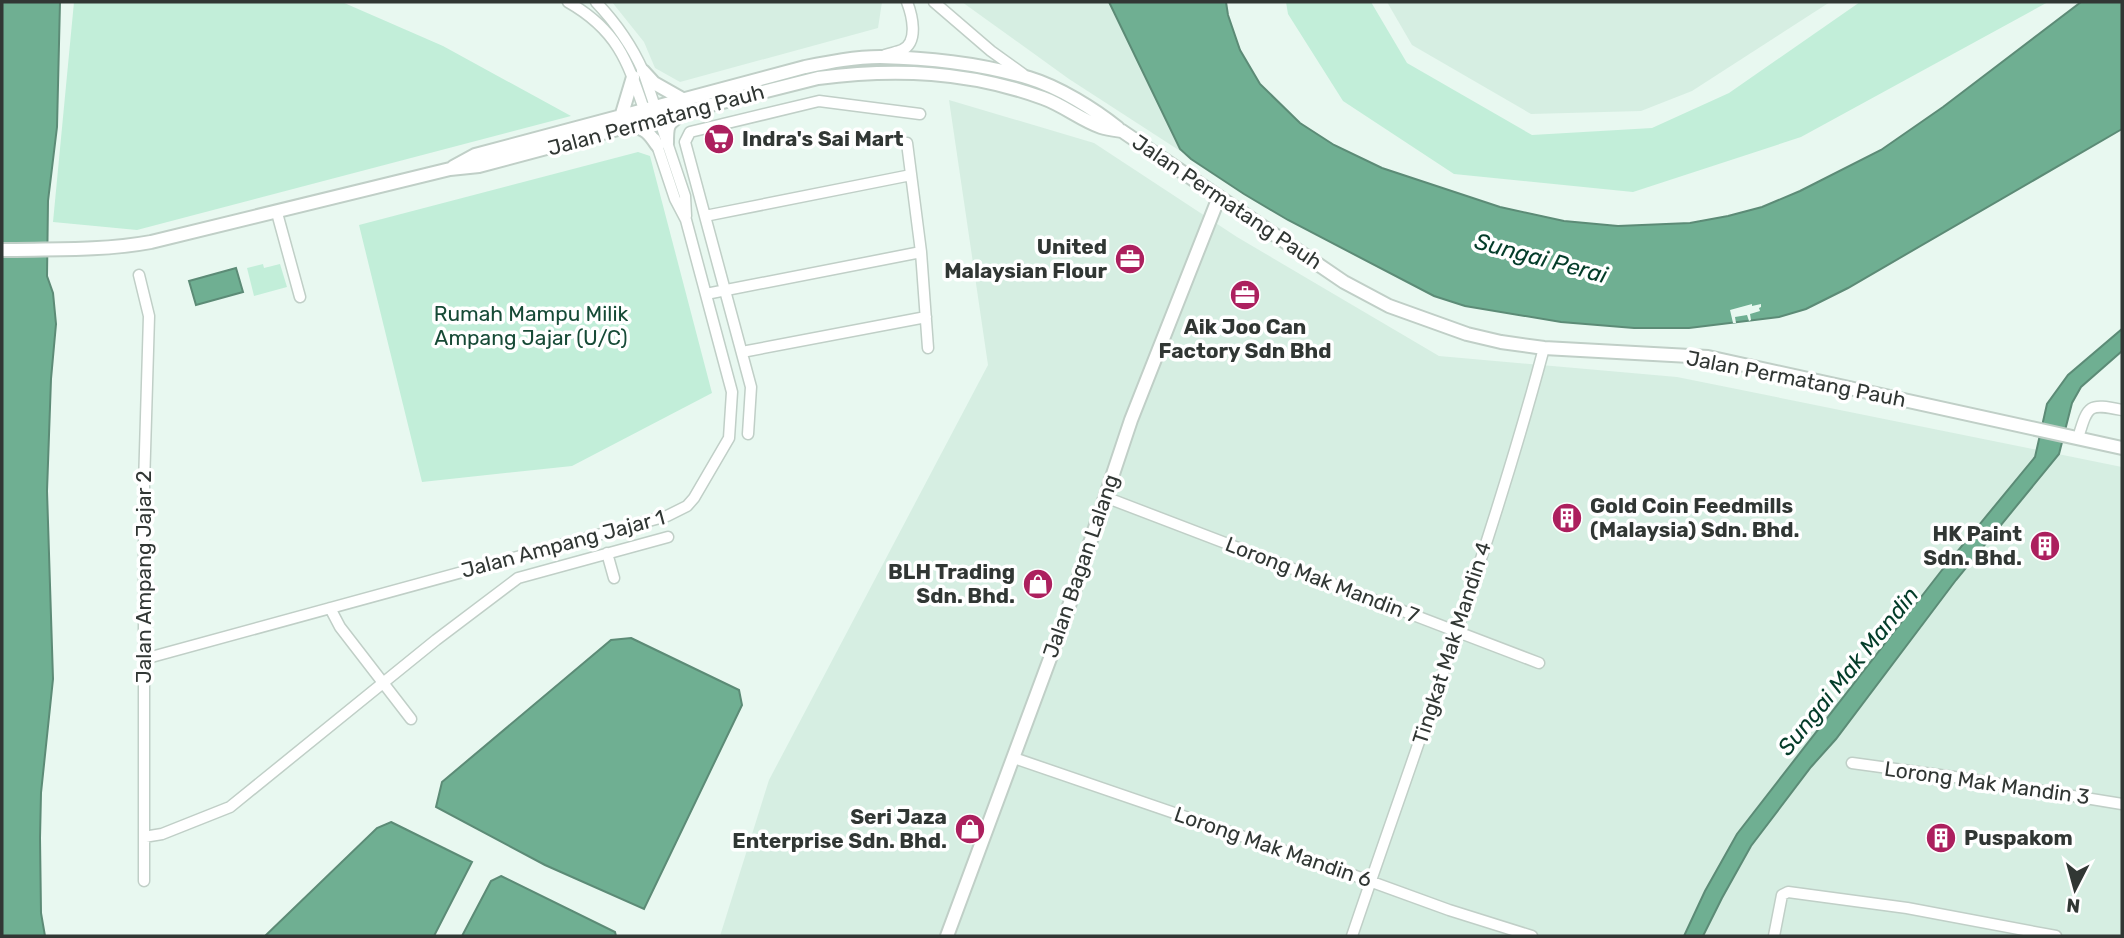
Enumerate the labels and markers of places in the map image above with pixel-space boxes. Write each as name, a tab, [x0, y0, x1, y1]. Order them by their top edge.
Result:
supermarket icon: Indra's Sai Mart	[702, 122, 736, 156]
place label: Indra's Sai Mart	[742, 126, 904, 151]
place label: United Malaysian Flour	[944, 234, 1107, 283]
office icon: United Malaysian Flour	[1113, 242, 1147, 276]
office icon: Aik Joo Can Factory Sdn Bhd	[1228, 278, 1262, 312]
place label: Aik Joo Can Factory Sdn Bhd	[1159, 314, 1331, 363]
place label: Gold Coin Feedmills (Malaysia) Sdn. Bhd.	[1590, 493, 1799, 542]
building icon: Gold Coin Feedmills (Malaysia) Sdn. Bhd.	[1550, 501, 1584, 535]
place label: HK Paint Sdn. Bhd.	[1923, 521, 2022, 570]
building icon: HK Paint Sdn. Bhd.	[2028, 529, 2062, 563]
place label: BLH Trading Sdn. Bhd.	[888, 559, 1015, 608]
shop icon: BLH Trading Sdn. Bhd.	[1021, 567, 1055, 601]
place label: Seri Jaza Enterprise Sdn. Bhd.	[732, 804, 947, 853]
shop icon: Seri Jaza Enterprise Sdn. Bhd.	[953, 812, 987, 846]
building icon: Puspakom	[1924, 821, 1958, 855]
place label: Puspakom	[1964, 825, 2073, 850]

